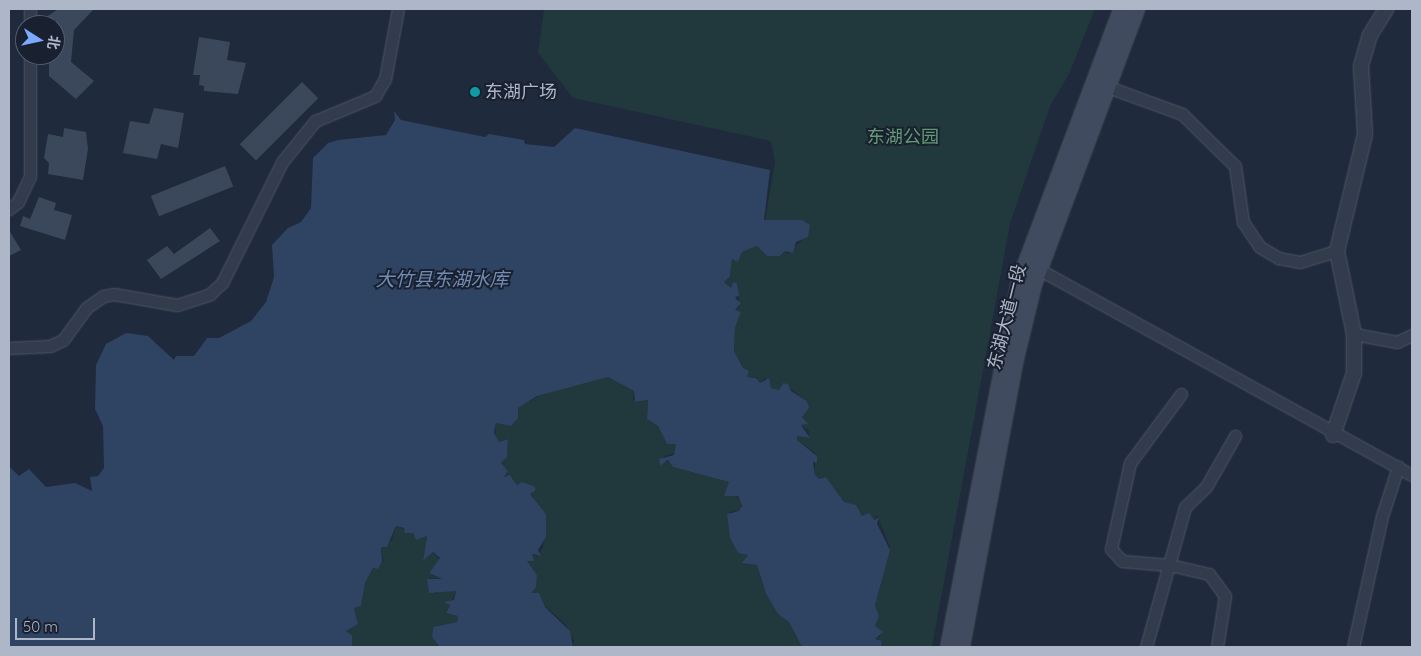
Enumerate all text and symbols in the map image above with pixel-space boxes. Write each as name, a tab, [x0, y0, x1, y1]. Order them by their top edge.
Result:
north arrow	[15, 15, 65, 65]
text: 北	[44, 34, 64, 51]
place label: 东湖广场	[485, 81, 557, 103]
marker: 东湖广场	[469, 86, 481, 98]
park label: 东湖公园	[867, 126, 939, 148]
street label: 东湖大道一段	[983, 262, 1031, 372]
water label: 大竹县东湖水库	[376, 269, 508, 291]
scale bar	[18, 608, 98, 640]
text: 50 m	[23, 617, 58, 636]

